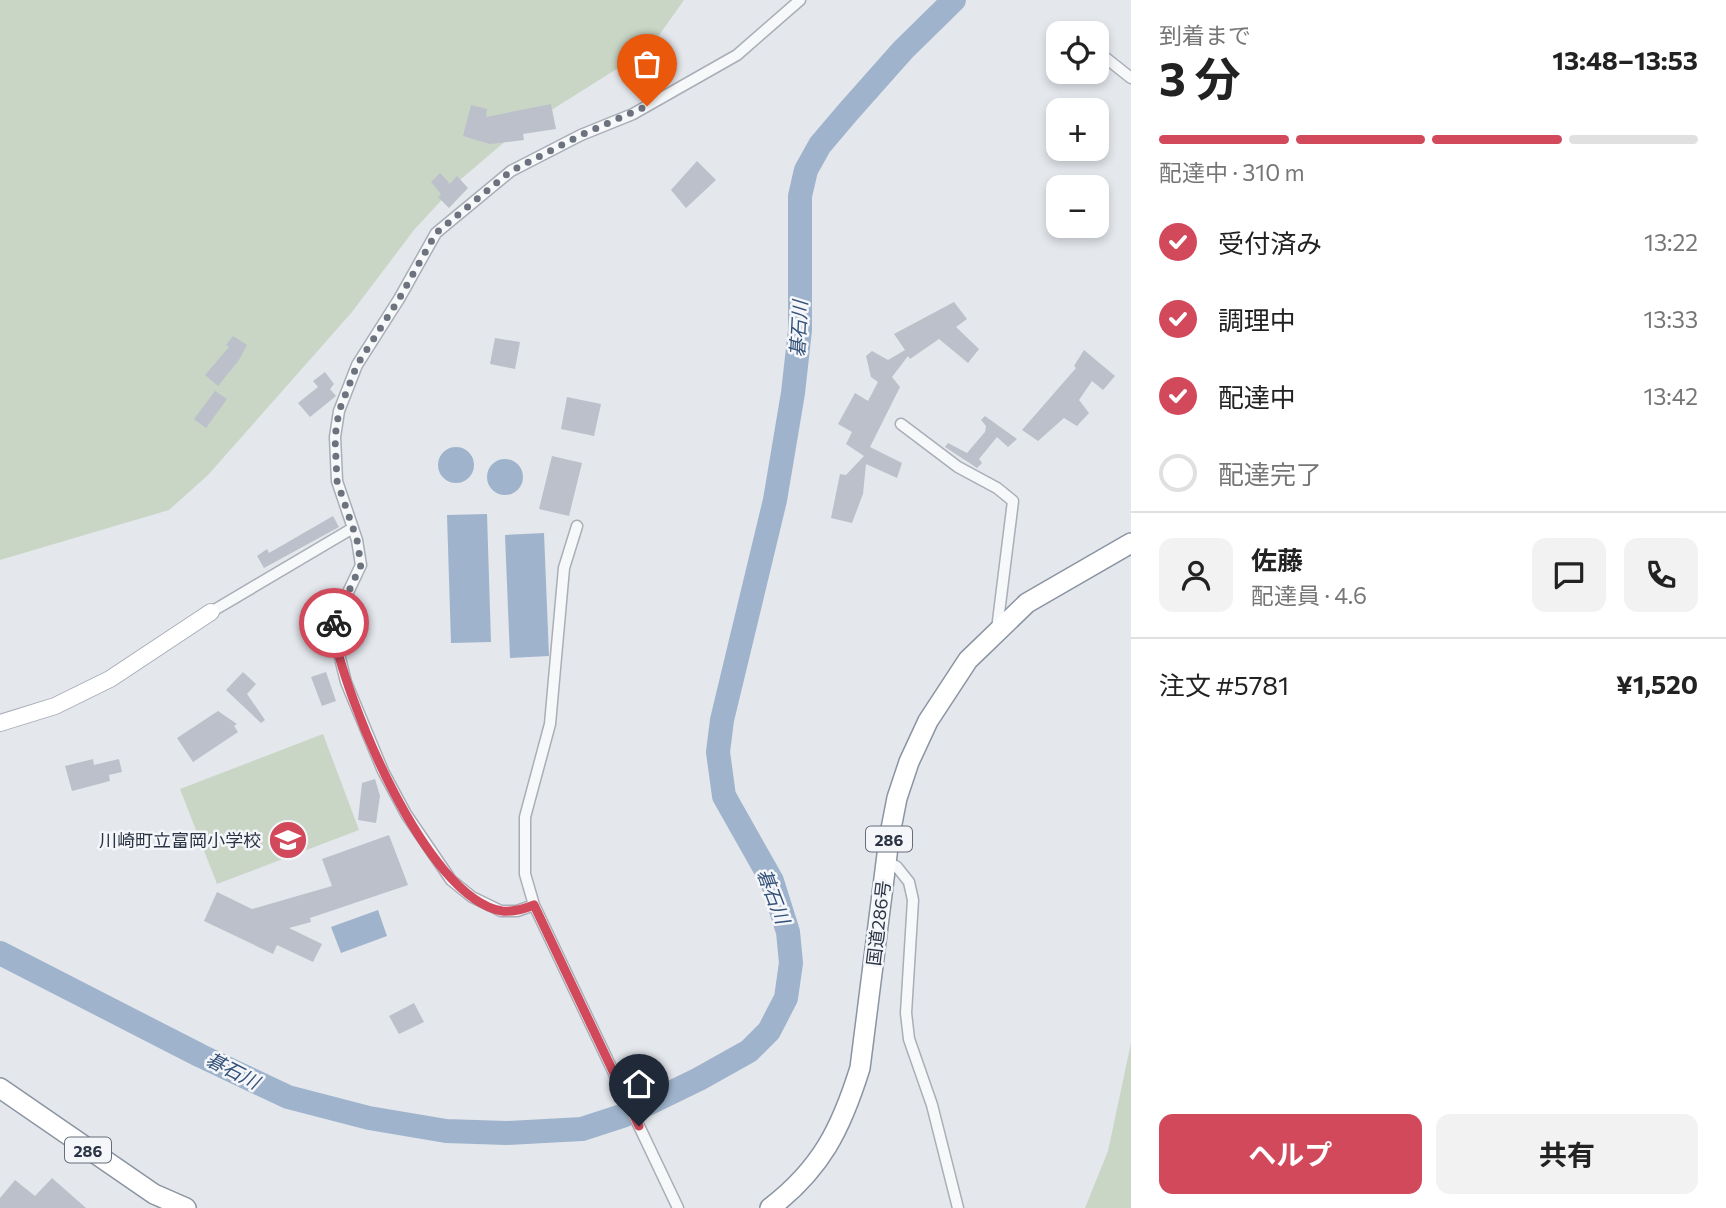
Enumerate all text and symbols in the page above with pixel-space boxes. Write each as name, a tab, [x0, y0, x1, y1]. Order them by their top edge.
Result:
map controls	[1046, 21, 1109, 238]
button: locate	[1046, 21, 1109, 84]
text: 到着まで	[1159, 21, 1251, 49]
pin	[617, 34, 677, 106]
text: 13:48–13:53	[1552, 44, 1698, 75]
icon: bag	[628, 45, 666, 83]
text: 3 分	[1159, 49, 1241, 105]
button: +	[1046, 98, 1109, 161]
text: 配達中 · 310 m	[1159, 158, 1305, 186]
button: −	[1046, 175, 1109, 238]
icon: check	[1159, 223, 1197, 261]
text: 受付済み	[1218, 227, 1322, 258]
text: 13:22	[1644, 228, 1698, 256]
water label: 碁石川	[785, 298, 811, 358]
icon: check	[1159, 300, 1197, 338]
text: 調理中	[1218, 304, 1296, 335]
text: 13:33	[1643, 305, 1698, 333]
icon: check	[1159, 377, 1197, 415]
text: 配達中	[1218, 381, 1296, 412]
text: 13:42	[1643, 382, 1698, 410]
text: 配達完了	[1218, 458, 1322, 489]
button: person	[1159, 538, 1233, 612]
button: chat	[1532, 538, 1606, 612]
button: phone	[1624, 538, 1698, 612]
text: 佐藤	[1251, 544, 1303, 575]
text: 配達員 · 4.6	[1251, 581, 1367, 609]
courier	[299, 588, 369, 658]
icon: bike	[315, 604, 353, 642]
text: ¥1,520	[1616, 668, 1698, 699]
text: 注文 #5781	[1159, 669, 1289, 700]
school or university icon: 川崎町立富岡小学校	[267, 819, 309, 861]
road number: 286	[866, 826, 912, 852]
place label: 川崎町立富岡小学校	[99, 829, 261, 851]
water label: 碁石川	[753, 865, 796, 929]
street label: 国道286号	[862, 879, 894, 967]
water label: 碁石川	[202, 1047, 265, 1094]
pin	[609, 1054, 669, 1126]
icon: home	[620, 1065, 658, 1103]
button: ヘルプ	[1159, 1114, 1422, 1194]
button: 共有	[1436, 1114, 1698, 1194]
road number: 286	[65, 1138, 111, 1162]

